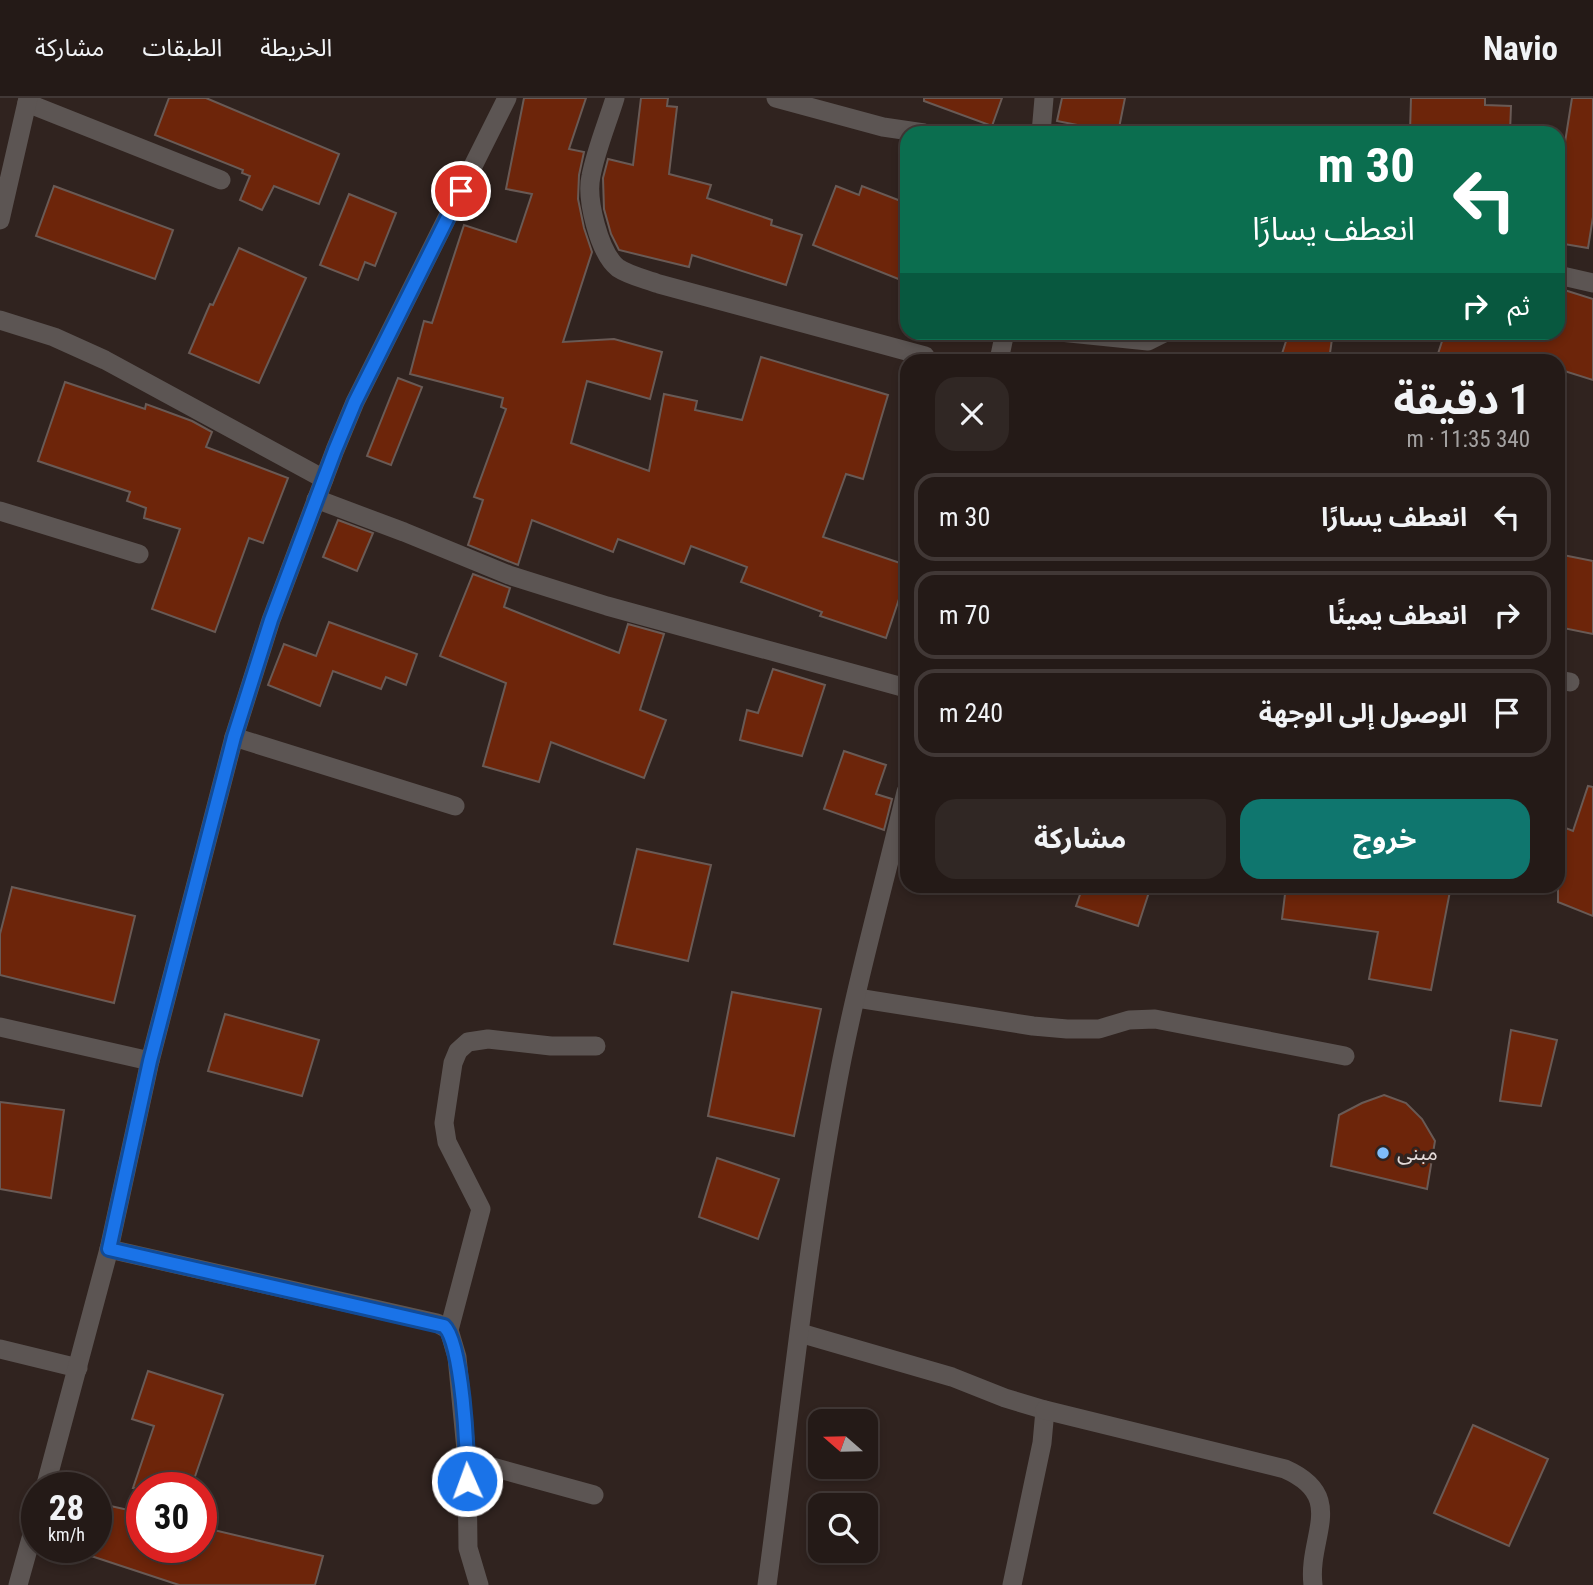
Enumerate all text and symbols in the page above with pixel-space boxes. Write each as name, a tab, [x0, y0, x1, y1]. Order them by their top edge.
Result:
text: Navio	[1483, 29, 1558, 68]
text: مشاركة	[35, 34, 104, 62]
text: الطبقات	[142, 34, 222, 62]
text: الخريطة	[260, 34, 332, 62]
text: 30 m	[1318, 137, 1415, 194]
icon: left	[1439, 154, 1530, 245]
pin	[431, 161, 491, 221]
icon: arrive	[442, 172, 480, 210]
text: انعطف يسارًا	[1252, 210, 1415, 248]
icon: right	[1456, 287, 1494, 325]
text: ثم	[1508, 291, 1530, 321]
text: 1 دقيقة	[1393, 375, 1530, 424]
button: close	[935, 377, 1009, 451]
text: 340 m · 11:35	[1406, 426, 1530, 453]
icon: left	[1488, 498, 1526, 536]
text: 30 m	[939, 502, 990, 532]
text: انعطف يسارًا	[1321, 502, 1467, 532]
icon: right	[1488, 596, 1526, 634]
text: 70 m	[939, 600, 990, 630]
text: انعطف يمينًا	[1328, 600, 1467, 630]
icon: arrive	[1488, 694, 1526, 732]
text: 240 m	[939, 698, 1003, 728]
text: الوصول إلى الوجهة	[1259, 698, 1467, 728]
button: مشاركة	[935, 799, 1226, 879]
button: خروج	[1240, 799, 1530, 879]
place label: مبنى	[1397, 1141, 1438, 1165]
marker: مبنى	[1375, 1145, 1391, 1161]
north arrow	[808, 1409, 878, 1479]
map controls	[808, 1409, 878, 1563]
position arrow	[430, 1444, 504, 1518]
speed limit sign: 30	[126, 1472, 217, 1563]
text: 28	[49, 1488, 84, 1529]
button: search	[808, 1493, 878, 1563]
text: km/h	[48, 1524, 85, 1545]

